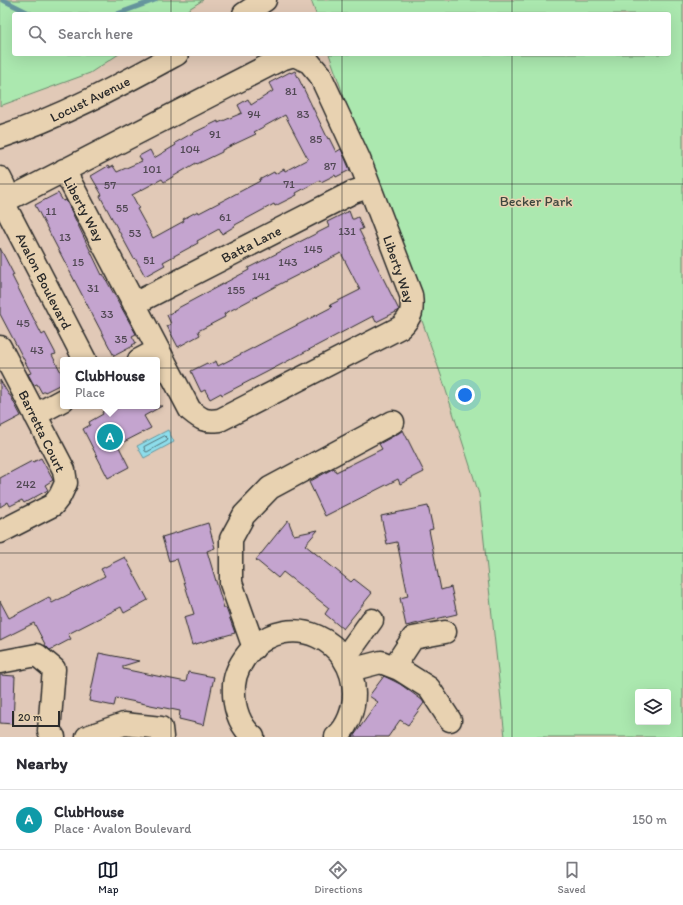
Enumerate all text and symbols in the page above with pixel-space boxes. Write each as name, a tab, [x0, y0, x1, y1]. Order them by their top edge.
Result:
search box	[12, 12, 671, 56]
icon: search	[26, 23, 48, 45]
text: Search here	[58, 25, 133, 43]
street label: Locust Avenue	[47, 73, 133, 126]
house number: 81	[285, 84, 297, 98]
house number: 94	[247, 107, 261, 121]
house number: 83	[296, 107, 310, 121]
house number: 91	[209, 127, 221, 141]
house number: 85	[310, 132, 322, 146]
house number: 104	[180, 142, 200, 156]
house number: 87	[324, 159, 336, 173]
house number: 101	[143, 162, 162, 176]
street label: Liberty Way	[59, 174, 108, 245]
house number: 71	[283, 177, 295, 191]
house number: 57	[104, 178, 116, 192]
park label: Becker Park	[500, 193, 572, 210]
house number: 55	[116, 201, 128, 215]
house number: 11	[45, 204, 57, 218]
house number: 61	[219, 210, 231, 224]
street label: Batta Lane	[218, 222, 284, 267]
house number: 131	[338, 224, 356, 238]
house number: 53	[129, 226, 142, 240]
street label: Avalon Boulevard	[12, 230, 75, 333]
house number: 13	[59, 230, 72, 244]
street label: Liberty Way	[379, 233, 418, 306]
house number: 145	[303, 242, 323, 256]
house number: 51	[143, 253, 155, 267]
house number: 15	[72, 255, 84, 269]
house number: 143	[278, 255, 298, 269]
house number: 141	[252, 269, 271, 283]
house number: 31	[87, 281, 99, 295]
house number: 155	[227, 283, 245, 297]
house number: 33	[100, 307, 114, 321]
house number: 45	[16, 316, 30, 330]
house number: 35	[115, 332, 127, 346]
house number: 43	[30, 343, 44, 357]
popup	[60, 357, 160, 409]
text: ClubHouse	[75, 367, 145, 385]
text: Place	[75, 385, 105, 400]
your location	[455, 385, 475, 405]
street label: Barretta Court	[14, 388, 69, 475]
pin: A	[97, 422, 123, 452]
house number: 242	[16, 477, 37, 491]
map controls	[635, 689, 671, 725]
button: layers	[635, 689, 671, 725]
scale bar	[12, 709, 60, 728]
text: 20 m	[18, 711, 42, 724]
text: Nearby	[16, 753, 68, 773]
text: ClubHouse	[54, 803, 124, 821]
text: A	[25, 812, 33, 827]
text: 150 m	[632, 812, 667, 827]
text: Place · Avalon Boulevard	[54, 821, 192, 836]
tab: Map	[97, 859, 119, 896]
tab: Directions	[314, 859, 363, 896]
tab: Saved	[557, 859, 586, 896]

